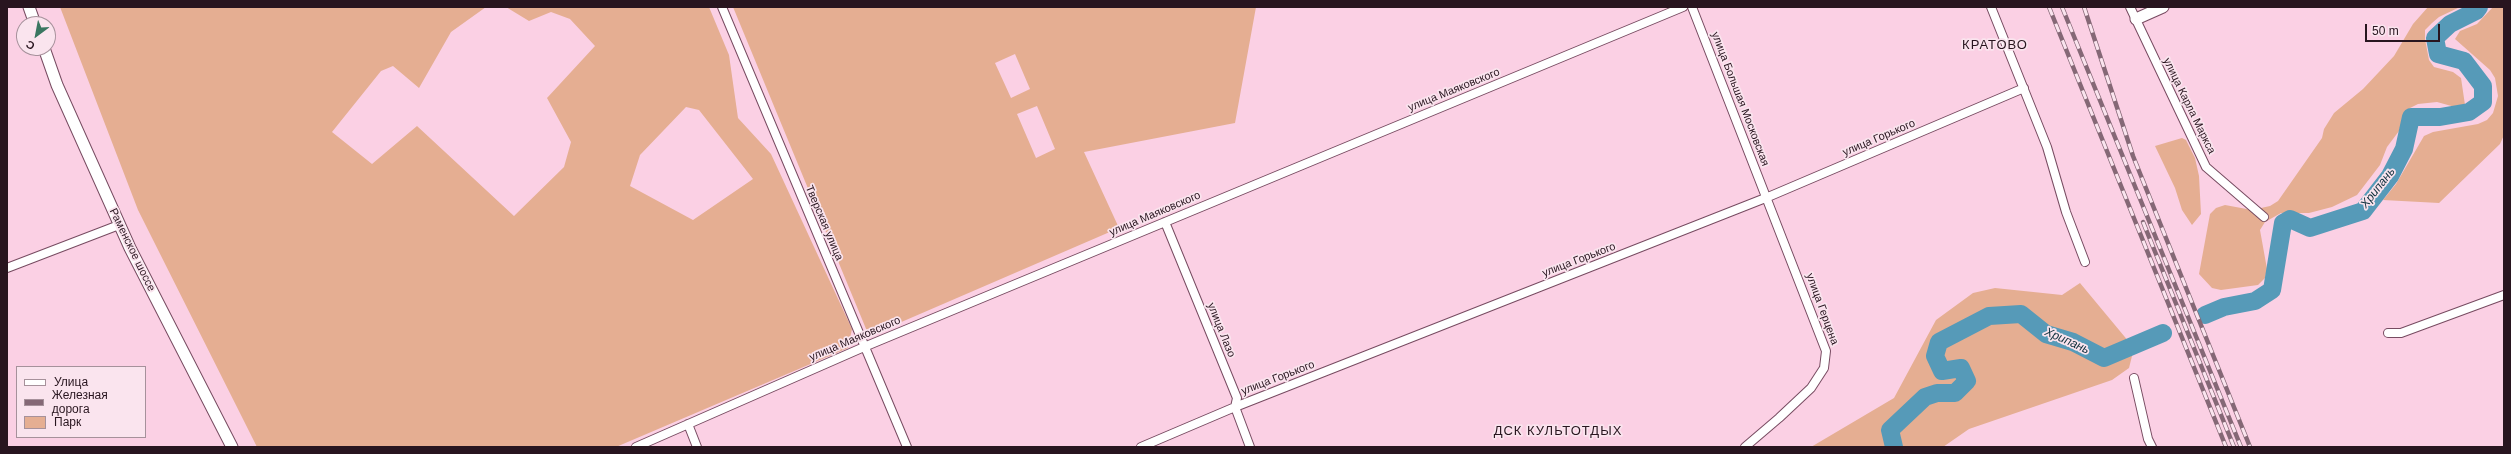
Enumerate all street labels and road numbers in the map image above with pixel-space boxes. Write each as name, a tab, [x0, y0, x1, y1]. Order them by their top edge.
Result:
street label: улица Большая Московская	[1708, 30, 1772, 168]
street label: улица Карла Маркса	[2160, 56, 2218, 156]
street label: улица Маяковского	[1406, 66, 1502, 114]
street label: улица Горького	[1841, 117, 1917, 159]
street label: Тверская улица	[802, 184, 846, 262]
street label: улица Маяковского	[1107, 189, 1203, 239]
street label: Раменское шоссе	[106, 206, 158, 294]
street label: улица Горького	[1540, 240, 1618, 280]
street label: улица Герцена	[1803, 271, 1841, 347]
street label: улица Лазо	[1204, 301, 1238, 359]
street label: улица Маяковского	[807, 314, 903, 364]
street label: улица Горького	[1239, 358, 1317, 398]

